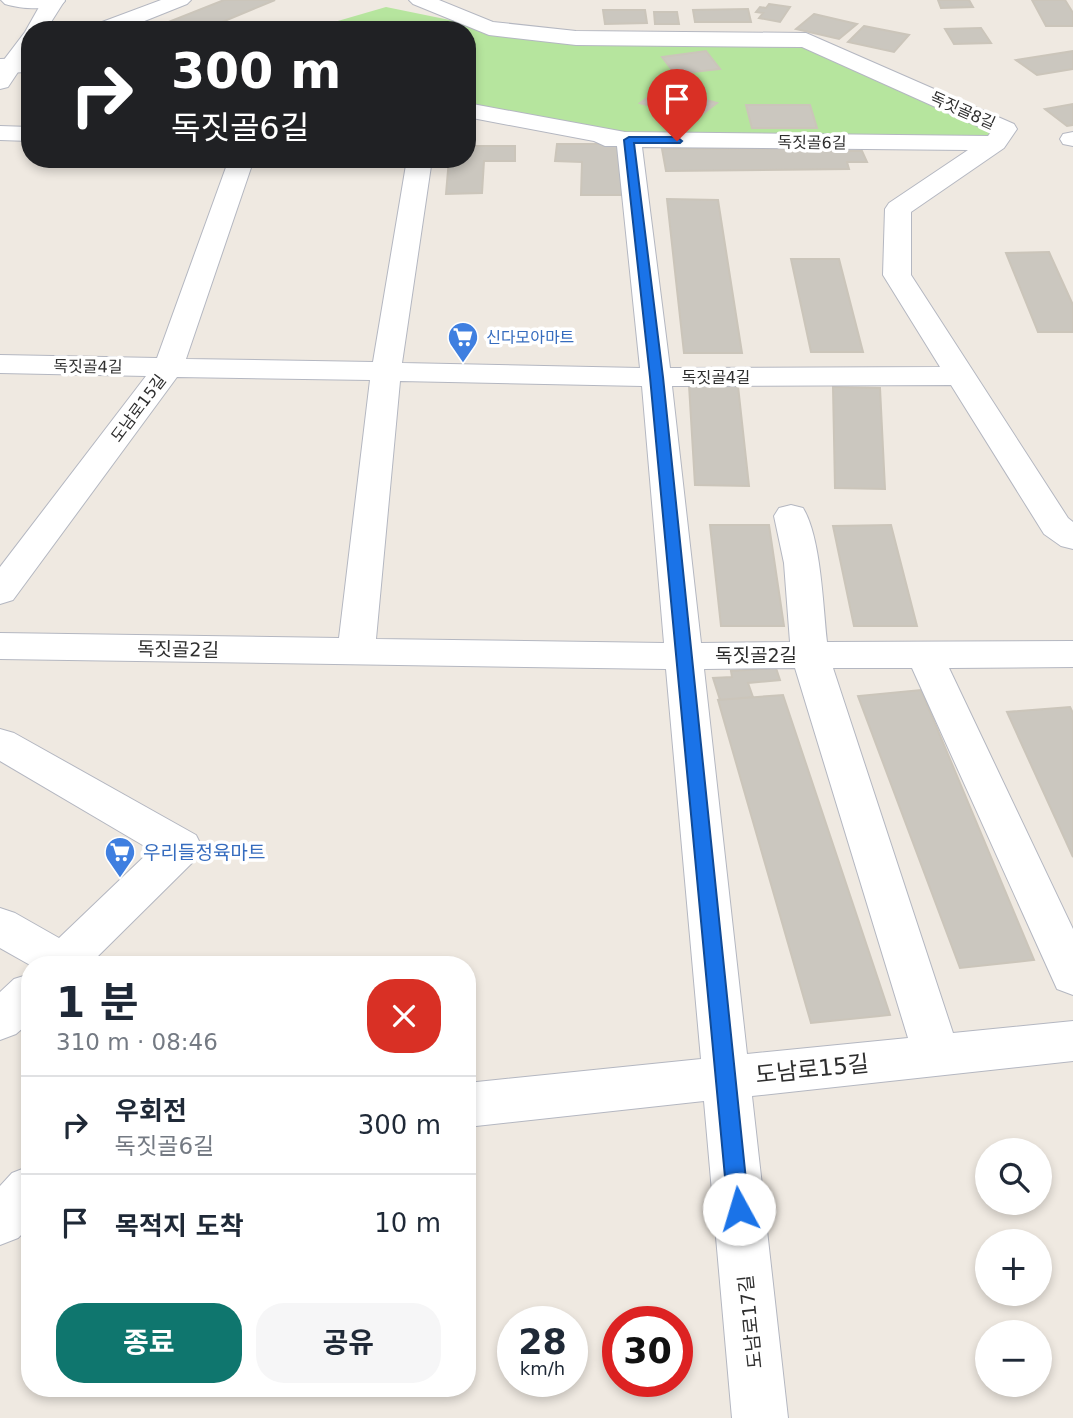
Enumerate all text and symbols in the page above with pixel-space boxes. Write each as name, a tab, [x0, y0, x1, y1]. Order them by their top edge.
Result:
text: 300 m	[171, 43, 341, 100]
icon: right	[56, 49, 147, 140]
pin	[647, 69, 707, 141]
icon: arrive	[658, 80, 696, 118]
street label: 독짓골8길	[927, 88, 998, 133]
text: 독짓골6길	[171, 109, 309, 147]
street label: 독짓골6길	[777, 132, 847, 153]
supermarket icon: 신다모아마트	[446, 320, 480, 364]
place label: 신다모아마트	[486, 328, 574, 347]
street label: 독짓골4길	[53, 356, 123, 377]
street label: 독짓골4길	[681, 368, 751, 387]
street label: 도남로15길	[107, 371, 170, 446]
street label: 독짓골2길	[137, 637, 219, 661]
street label: 독짓골2길	[715, 644, 797, 666]
supermarket icon: 우리들정육마트	[103, 835, 137, 879]
place label: 우리들정육마트	[143, 841, 265, 863]
text: 1 분	[56, 978, 139, 1027]
button: close	[367, 979, 441, 1053]
text: 310 m · 08:46	[56, 1029, 218, 1055]
street label: 도남로15길	[754, 1050, 870, 1088]
text: 우회전	[115, 1096, 187, 1126]
icon: right	[56, 1106, 94, 1144]
text: 300 m	[358, 1110, 441, 1140]
text: 독짓골6길	[115, 1133, 214, 1159]
map controls	[975, 1138, 1052, 1397]
button: search	[975, 1138, 1052, 1215]
position arrow	[702, 1172, 776, 1246]
icon: arrive	[56, 1204, 94, 1242]
text: 10 m	[374, 1208, 441, 1238]
text: 목적지 도착	[115, 1211, 244, 1241]
button: +	[975, 1229, 1052, 1306]
street label: 도남로17길	[734, 1274, 766, 1370]
button: 종료	[56, 1303, 242, 1383]
button: 공유	[256, 1303, 441, 1383]
speed limit sign: 30	[602, 1306, 693, 1397]
button: −	[975, 1320, 1052, 1397]
text: 28	[518, 1322, 567, 1362]
text: km/h	[520, 1358, 565, 1379]

